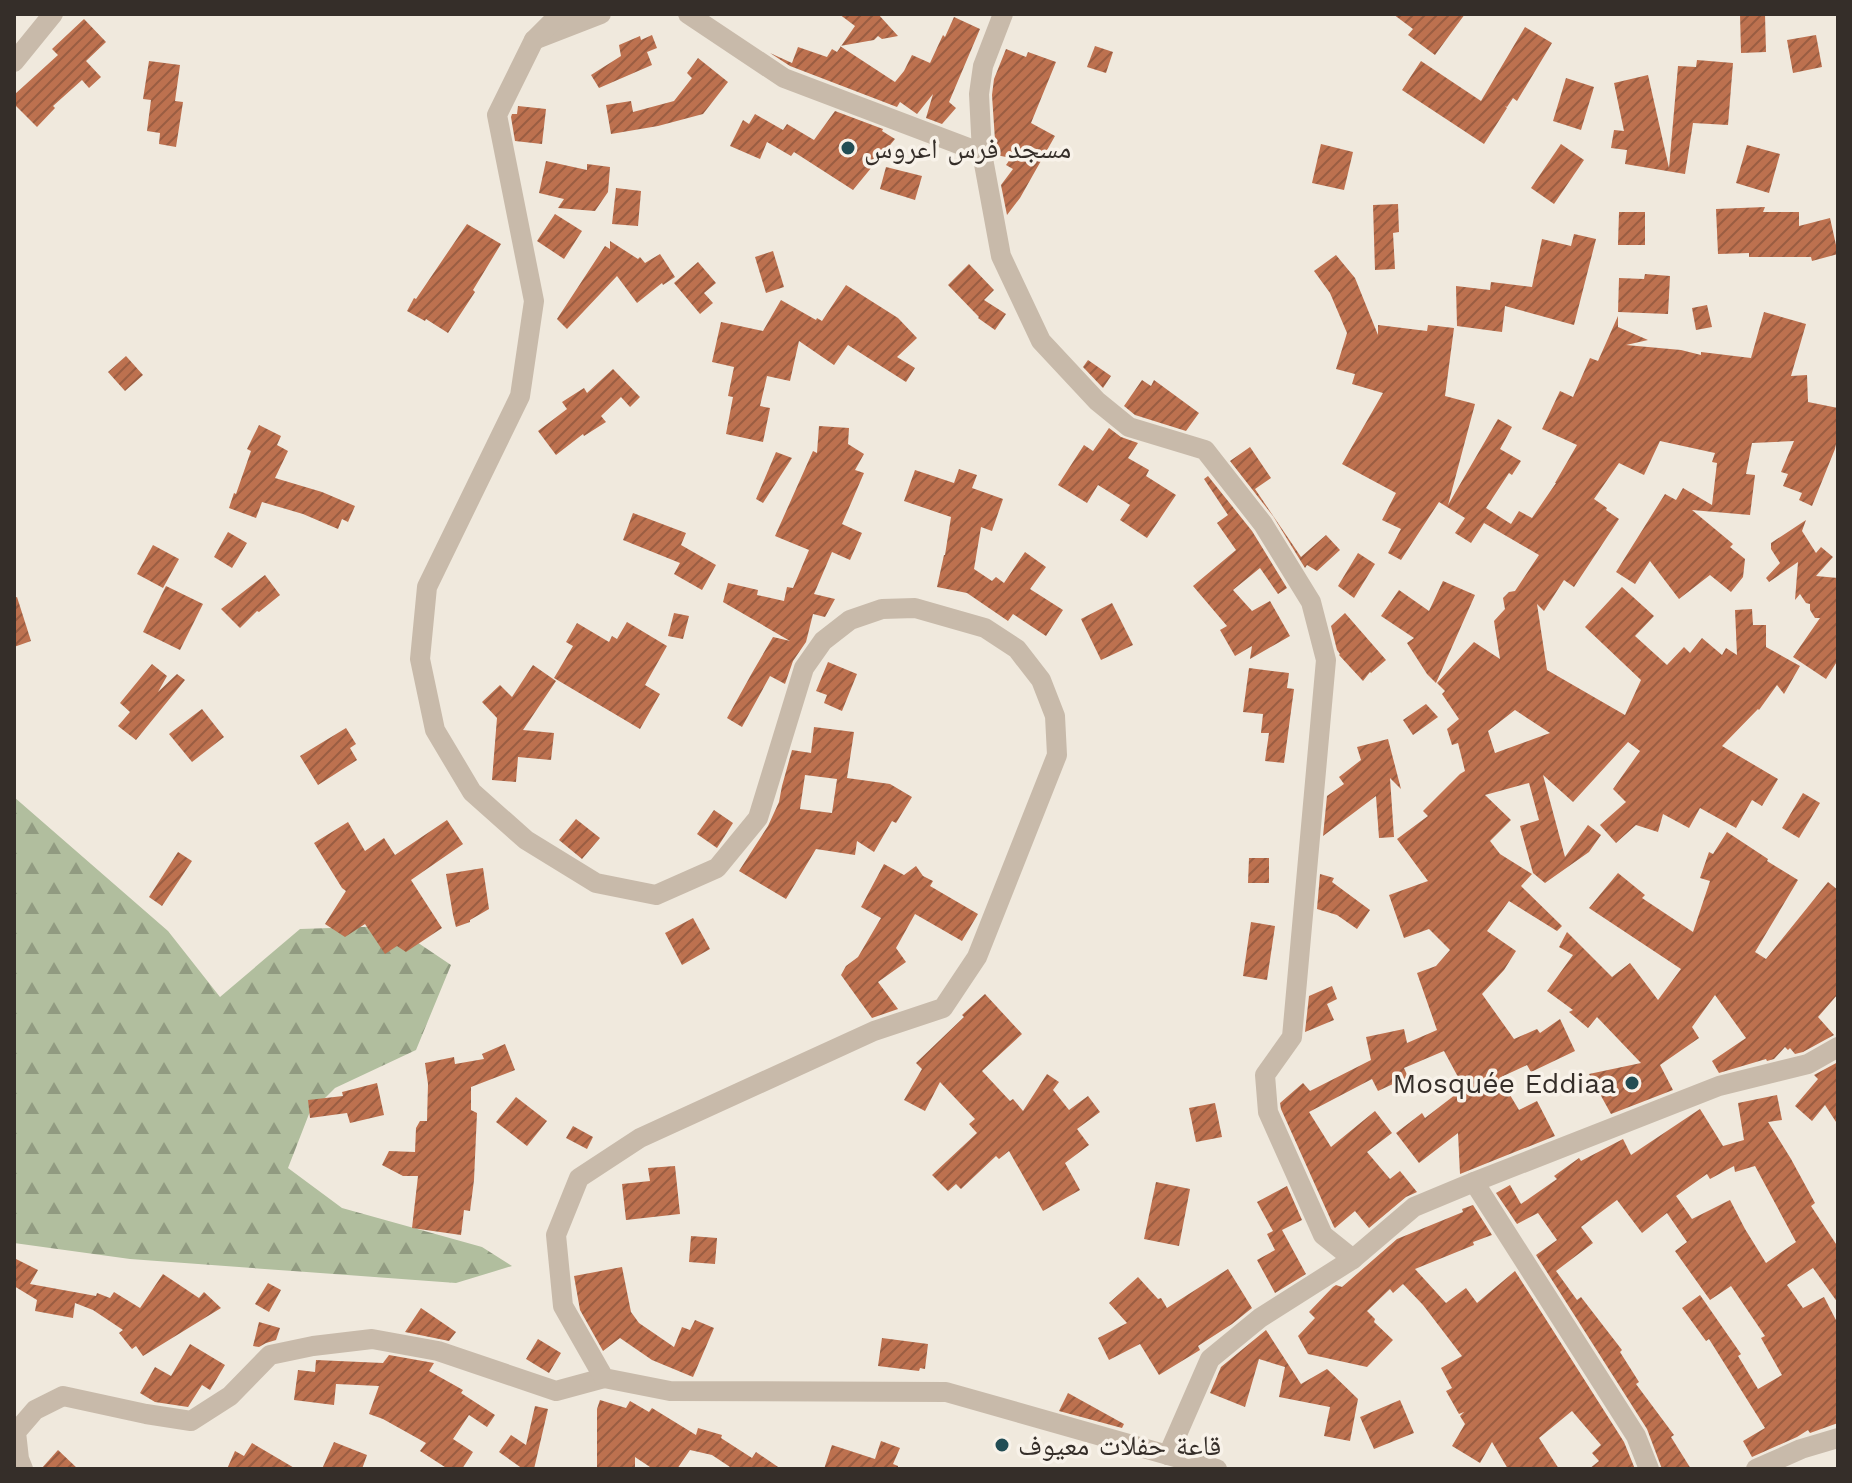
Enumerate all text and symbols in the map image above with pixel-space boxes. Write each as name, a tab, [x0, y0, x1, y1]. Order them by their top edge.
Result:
place label: مسجد فرس اعروس	[864, 132, 1071, 166]
marker: مسجد فرس اعروس	[839, 139, 857, 157]
place label: Mosquée Eddiaa	[1392, 1067, 1616, 1100]
marker: Mosquée Eddiaa	[1623, 1074, 1641, 1092]
place label: قاعة حفلات معيوف	[1018, 1429, 1221, 1462]
marker: قاعة حفلات معيوف	[993, 1436, 1011, 1454]

